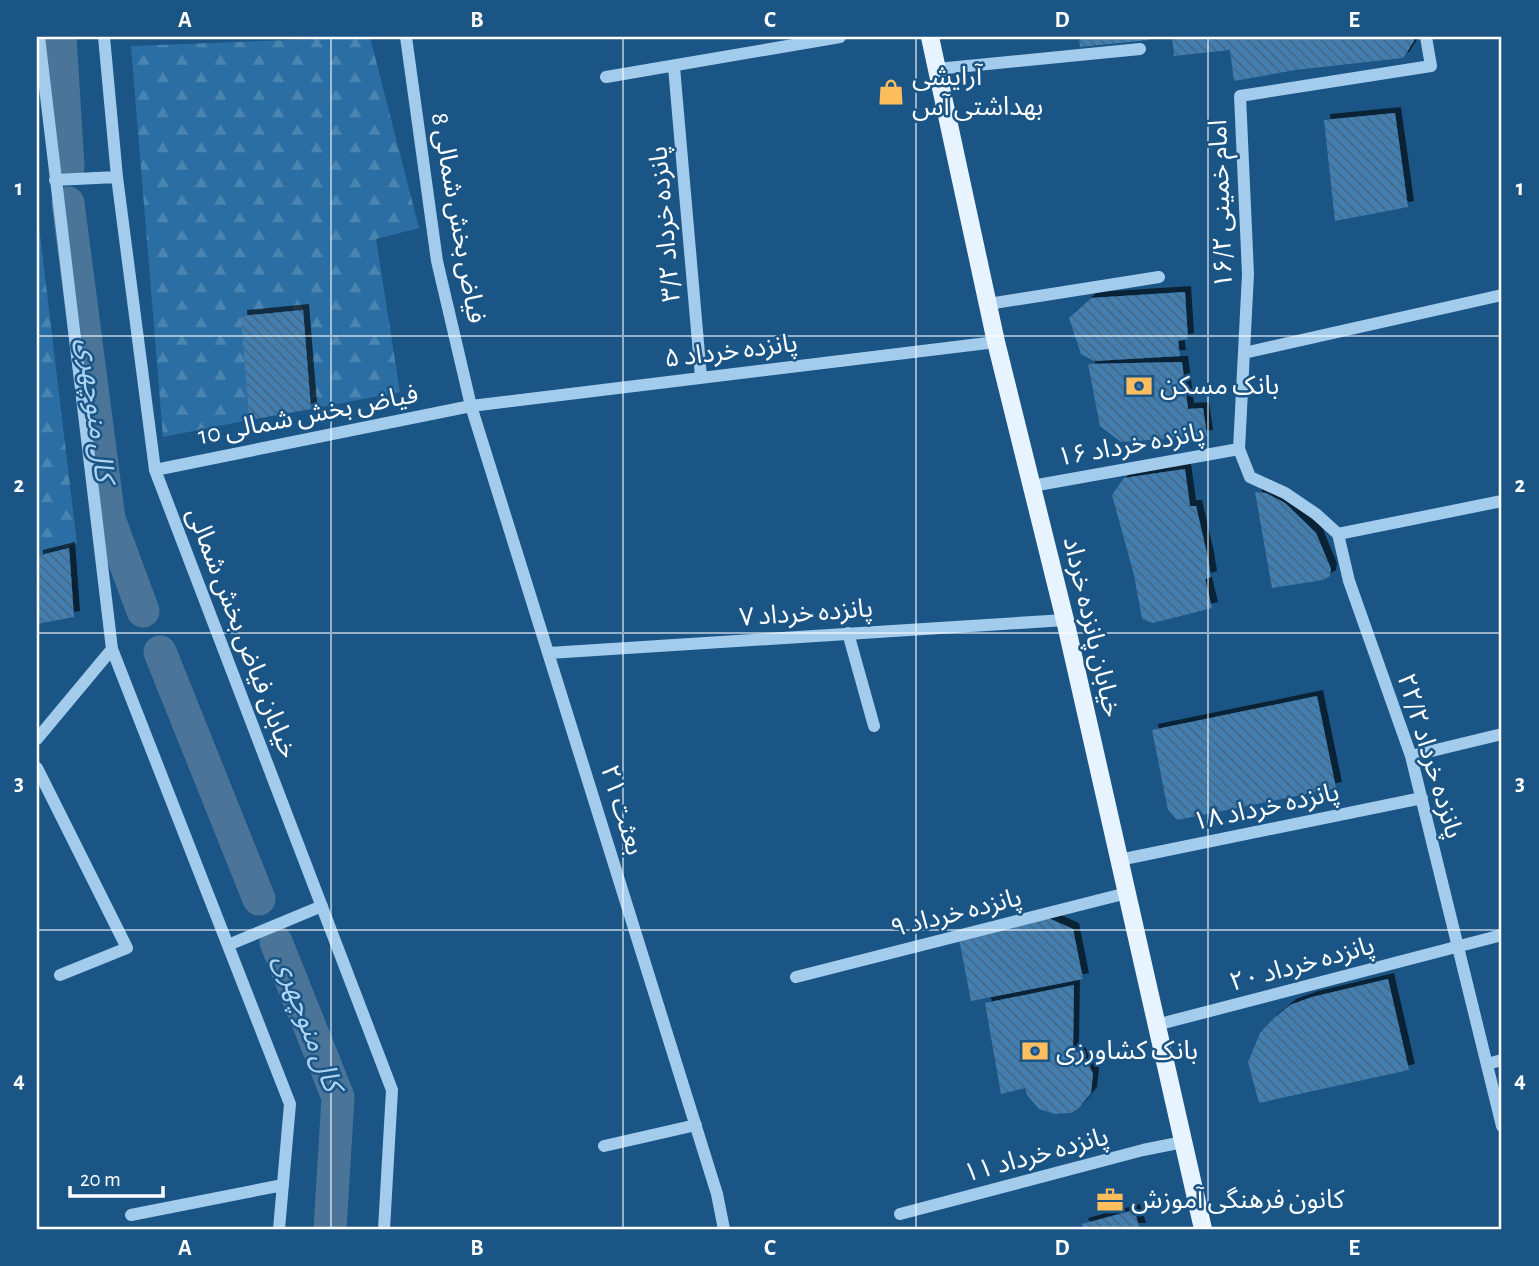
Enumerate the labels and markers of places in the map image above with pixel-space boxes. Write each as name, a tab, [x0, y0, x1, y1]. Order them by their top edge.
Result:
place label: آرایشی بهداشتی آس	[912, 63, 1043, 121]
shop icon: آرایشی بهداشتی آس	[876, 77, 906, 107]
bank icon: بانک مسکن	[1124, 371, 1154, 401]
place label: بانک مسکن	[1160, 373, 1279, 400]
bank icon: بانک کشاورزی	[1020, 1036, 1050, 1066]
place label: بانک کشاورزی	[1056, 1038, 1198, 1065]
office icon: کانون فرهنگی آموزش	[1095, 1185, 1125, 1215]
place label: کانون فرهنگی آموزش	[1131, 1186, 1345, 1214]

